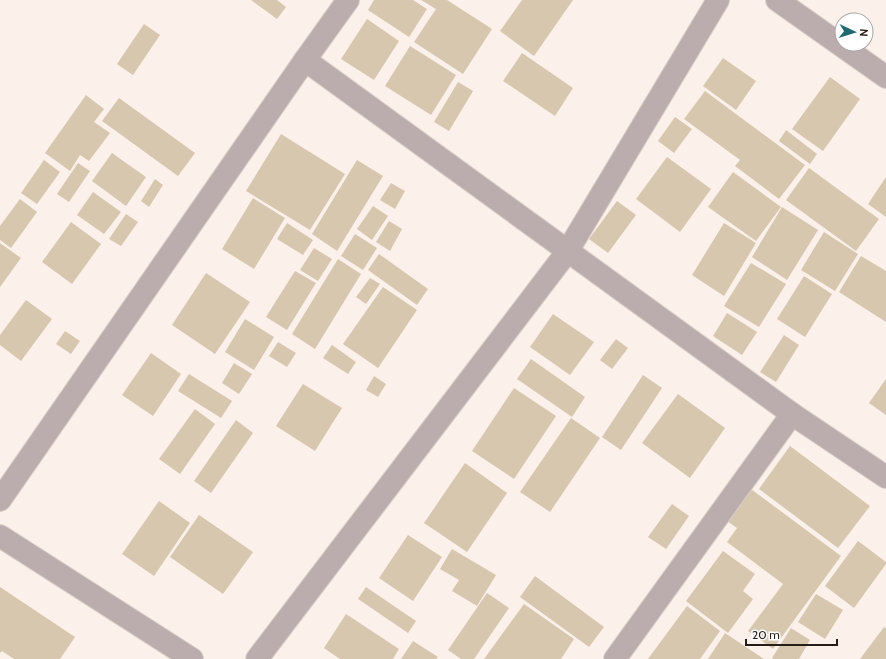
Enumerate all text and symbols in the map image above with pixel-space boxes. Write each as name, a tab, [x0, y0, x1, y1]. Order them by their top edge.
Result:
north arrow	[834, 12, 874, 52]
text: N	[857, 28, 871, 37]
scale bar	[746, 621, 837, 647]
text: 20 m	[752, 627, 780, 642]

